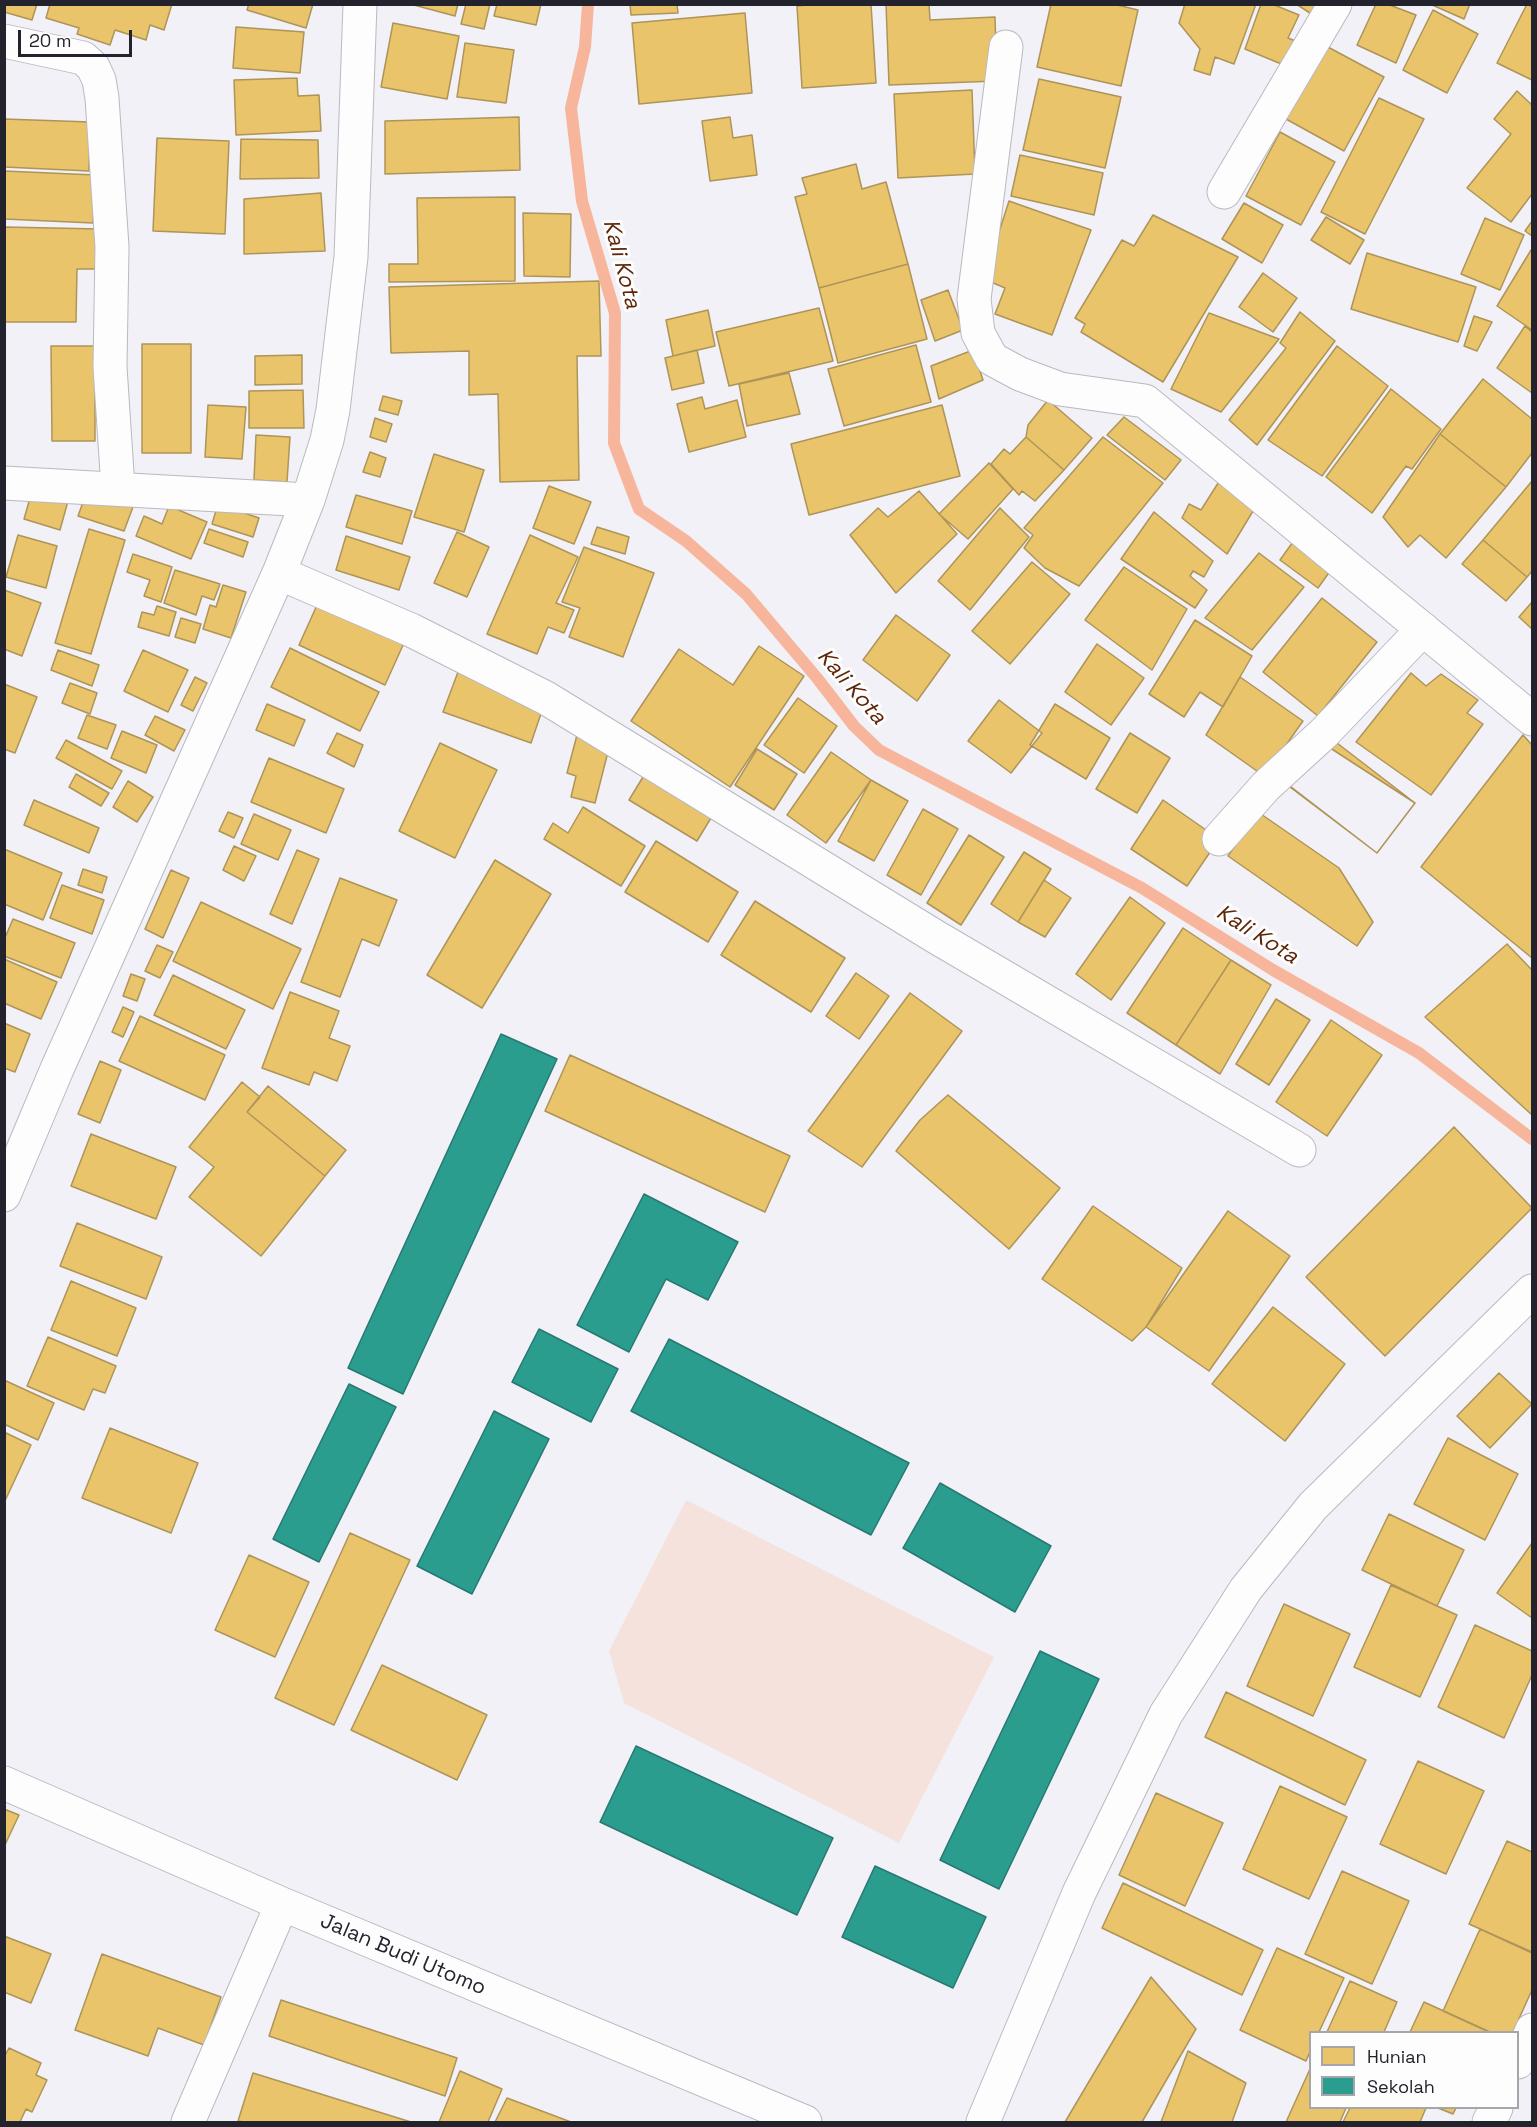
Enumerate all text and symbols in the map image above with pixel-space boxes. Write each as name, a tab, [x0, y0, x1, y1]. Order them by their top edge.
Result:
scale bar	[21, 18, 135, 56]
text: 20 m	[29, 29, 72, 52]
water label: Kali Kota	[596, 216, 646, 312]
water label: Kali Kota	[811, 644, 891, 730]
water label: Kali Kota	[1211, 900, 1303, 970]
street label: Jalan Budi Utomo	[316, 1909, 490, 2001]
legend	[1309, 2031, 1519, 2109]
text: Hunian	[1367, 2045, 1427, 2068]
text: Sekolah	[1367, 2075, 1435, 2098]

